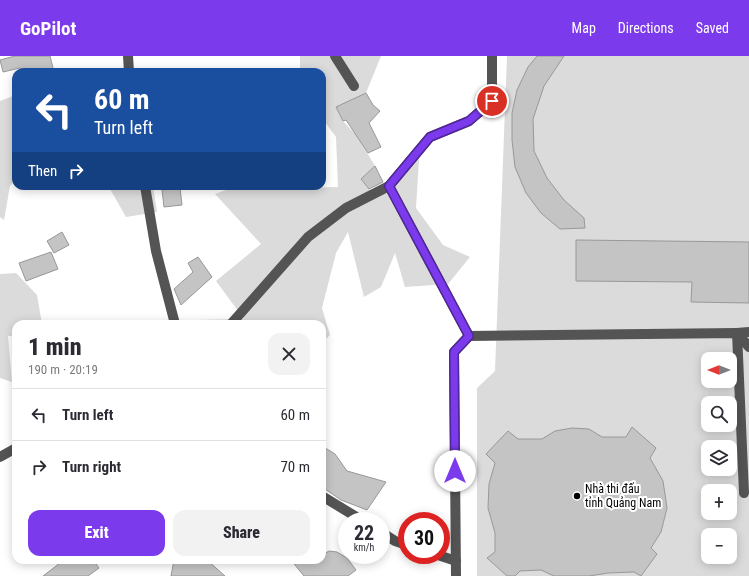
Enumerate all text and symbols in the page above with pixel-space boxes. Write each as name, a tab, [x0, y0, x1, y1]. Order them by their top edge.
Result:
text: GoPilot	[20, 17, 76, 40]
text: Map	[572, 20, 596, 36]
text: Directions	[618, 20, 674, 36]
text: Saved	[696, 20, 729, 36]
text: 60 m	[94, 83, 150, 116]
icon: left	[28, 84, 80, 136]
pin	[475, 84, 509, 118]
icon: arrive	[481, 90, 503, 112]
text: Turn left	[94, 117, 153, 138]
icon: right	[65, 160, 87, 182]
text: Then	[28, 162, 57, 180]
text: 1 min	[28, 333, 82, 361]
button: close	[268, 333, 310, 375]
north arrow	[701, 352, 737, 388]
map controls	[701, 352, 737, 564]
text: 190 m · 20:19	[28, 362, 98, 377]
button: search	[701, 396, 737, 432]
icon: left	[28, 404, 50, 426]
text: Turn left	[62, 406, 113, 424]
text: 60 m	[280, 406, 310, 424]
button: layers	[701, 440, 737, 476]
position arrow	[434, 450, 476, 492]
icon: right	[28, 456, 50, 478]
text: Turn right	[62, 458, 121, 476]
text: 70 m	[280, 458, 310, 476]
place label: Nhà thi đấu tỉnh Quảng Nam	[585, 482, 661, 510]
button: +	[701, 484, 737, 520]
marker: Nhà thi đấu tỉnh Quảng Nam	[572, 491, 582, 501]
button: Exit	[28, 510, 165, 556]
button: Share	[173, 510, 310, 556]
speed limit sign: 30	[398, 512, 450, 564]
text: 22	[354, 521, 374, 545]
button: −	[701, 528, 737, 564]
text: km/h	[354, 542, 374, 553]

